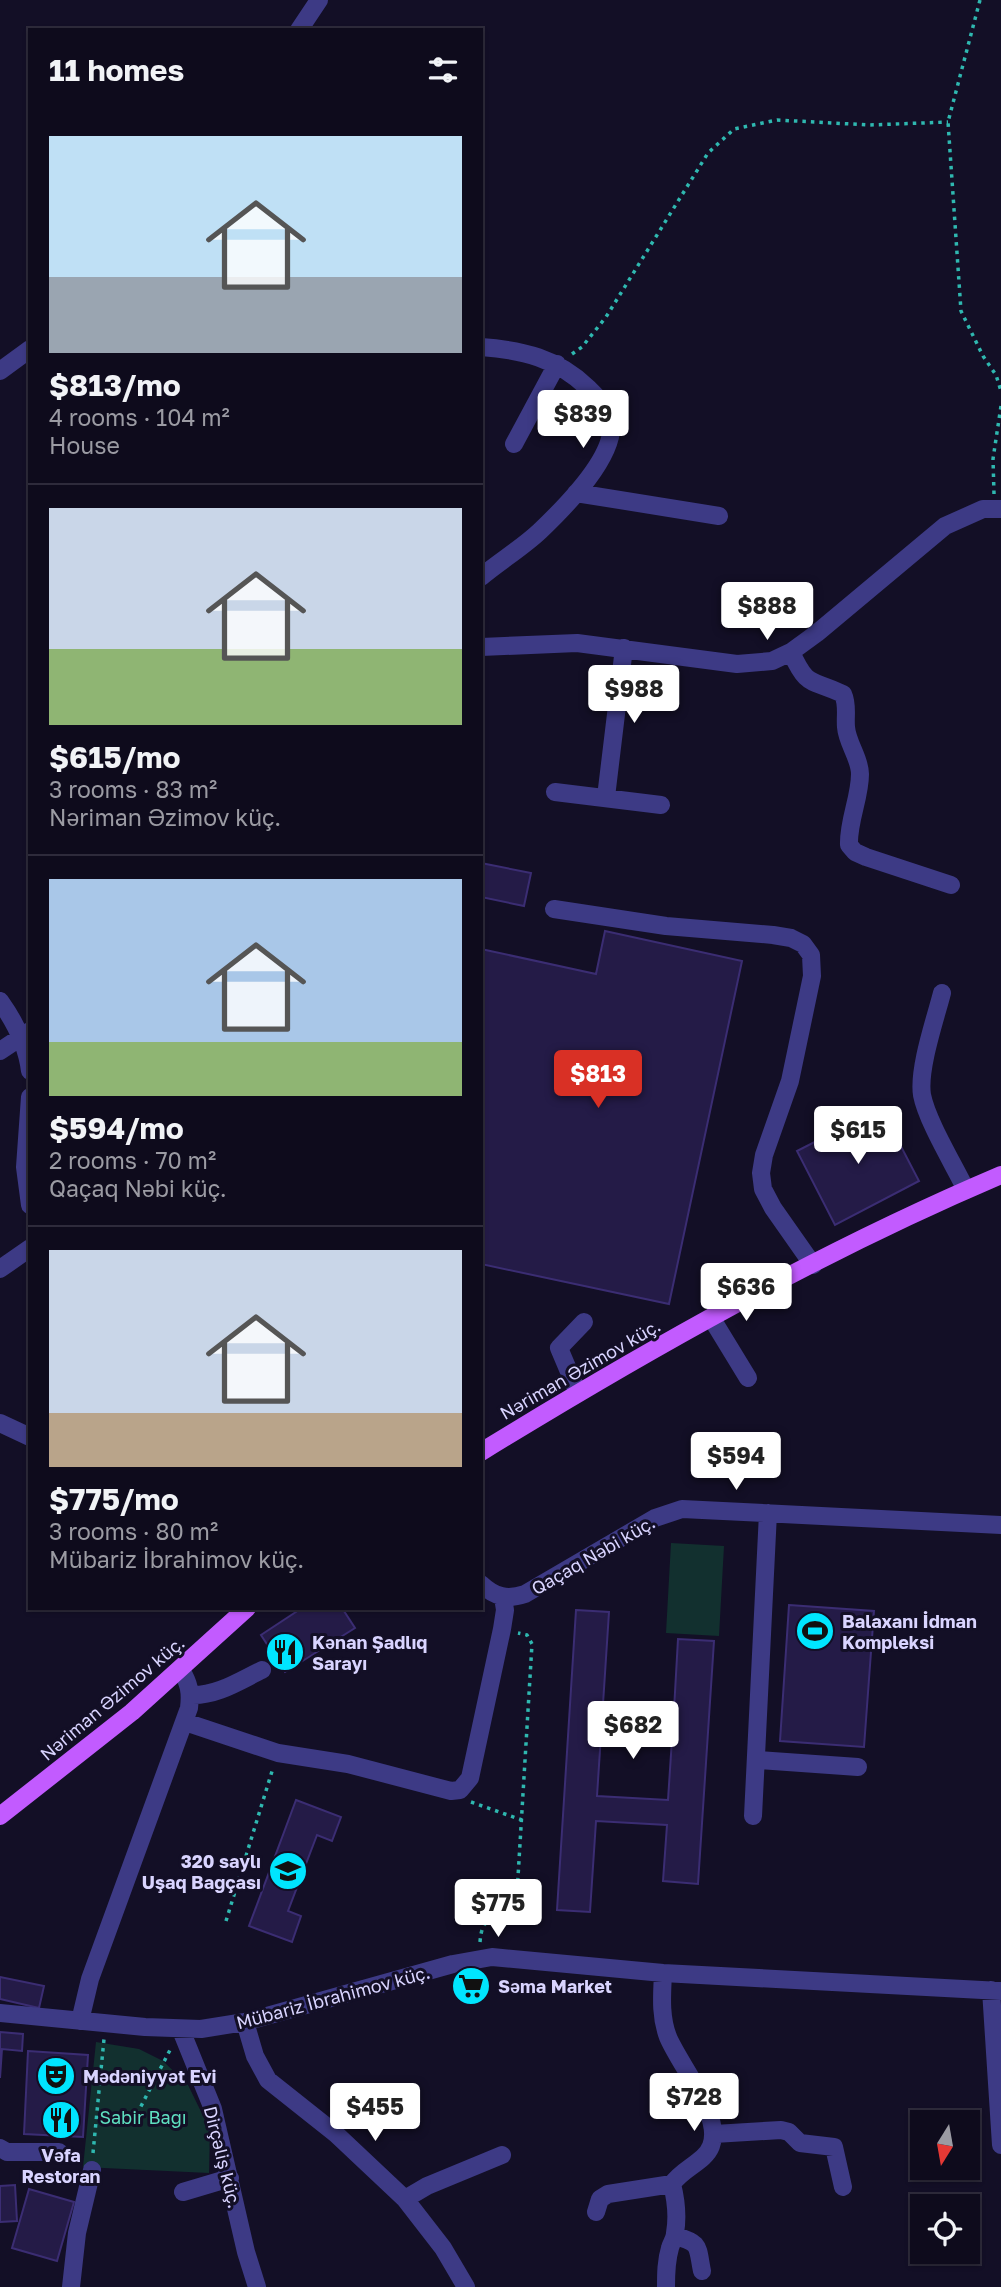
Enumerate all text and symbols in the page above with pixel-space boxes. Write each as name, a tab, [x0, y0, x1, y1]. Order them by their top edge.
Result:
icon: filters	[424, 51, 462, 89]
text: 11 homes	[49, 52, 184, 88]
icon: home	[193, 182, 319, 308]
text: $813/mo	[49, 367, 181, 403]
pin: $839	[542, 391, 624, 450]
text: $839	[554, 399, 612, 427]
text: 4 rooms · 104 m²	[49, 403, 230, 431]
text: House	[49, 431, 120, 459]
icon: home	[193, 553, 319, 679]
pin: $888	[726, 582, 808, 642]
text: $888	[737, 591, 797, 619]
pin: $988	[593, 666, 675, 725]
text: $988	[604, 674, 664, 702]
text: $615/mo	[49, 739, 181, 775]
text: 3 rooms · 83 m²	[49, 775, 217, 803]
text: Nəriman Əzimov küç.	[49, 803, 281, 831]
icon: home	[193, 924, 319, 1050]
pin: $813	[557, 1050, 639, 1110]
text: $813	[570, 1059, 626, 1087]
pin: $615	[817, 1106, 899, 1166]
text: $594/mo	[49, 1110, 184, 1146]
text: $615	[830, 1115, 886, 1143]
text: 2 rooms · 70 m²	[49, 1146, 216, 1174]
text: Qaçaq Nəbi küç.	[49, 1174, 227, 1202]
pin: $636	[705, 1264, 787, 1323]
text: $636	[717, 1272, 775, 1300]
icon: home	[193, 1296, 319, 1422]
street label: Nəriman Əzimov küç.	[496, 1314, 664, 1424]
pin: $594	[695, 1432, 777, 1492]
text: $594	[707, 1441, 765, 1469]
text: $775/mo	[49, 1481, 179, 1517]
street label: Qaçaq Nəbi küç.	[527, 1511, 659, 1599]
text: 3 rooms · 80 m²	[49, 1517, 218, 1545]
text: Mübariz İbrahimov küç.	[49, 1545, 304, 1573]
sports icon: Balaxanı İdman Kompleksi	[794, 1610, 836, 1652]
place label: Balaxanı İdman Kompleksi	[842, 1610, 977, 1653]
street label: Nəriman Əzimov küç.	[35, 1631, 189, 1765]
restaurant icon: Kənan Şadlıq Sarayı	[264, 1631, 306, 1673]
place label: Kənan Şadlıq Sarayı	[312, 1631, 427, 1674]
pin: $682	[592, 1702, 674, 1761]
text: $682	[604, 1710, 662, 1738]
place label: 320 saylı Uşaq Bağçası	[142, 1850, 261, 1893]
school or university icon: 320 saylı Uşaq Bağçası	[267, 1850, 309, 1892]
pin: $775	[457, 1880, 539, 1939]
text: $775	[471, 1888, 525, 1916]
street label: Mübariz İbrahimov küç.	[234, 1961, 432, 2033]
supermarket icon: Səma Market	[450, 1965, 492, 2007]
place label: Səma Market	[498, 1975, 612, 1997]
theatre icon: Mədəniyyət Evi	[35, 2055, 77, 2097]
place label: Mədəniyyət Evi	[83, 2065, 216, 2087]
pin: $728	[653, 2074, 735, 2133]
text: $728	[666, 2082, 722, 2110]
pin: $455	[334, 2084, 416, 2143]
text: $455	[346, 2092, 404, 2120]
restaurant icon: Vəfa Restoran	[40, 2099, 82, 2141]
street label: Dirçəliş küç.	[200, 2104, 246, 2210]
park label: Sabir Bağı	[99, 2106, 187, 2128]
north arrow	[910, 2110, 980, 2180]
map controls	[910, 2110, 980, 2264]
place label: Vəfa Restoran	[22, 2144, 101, 2187]
button: locate	[910, 2194, 980, 2264]

